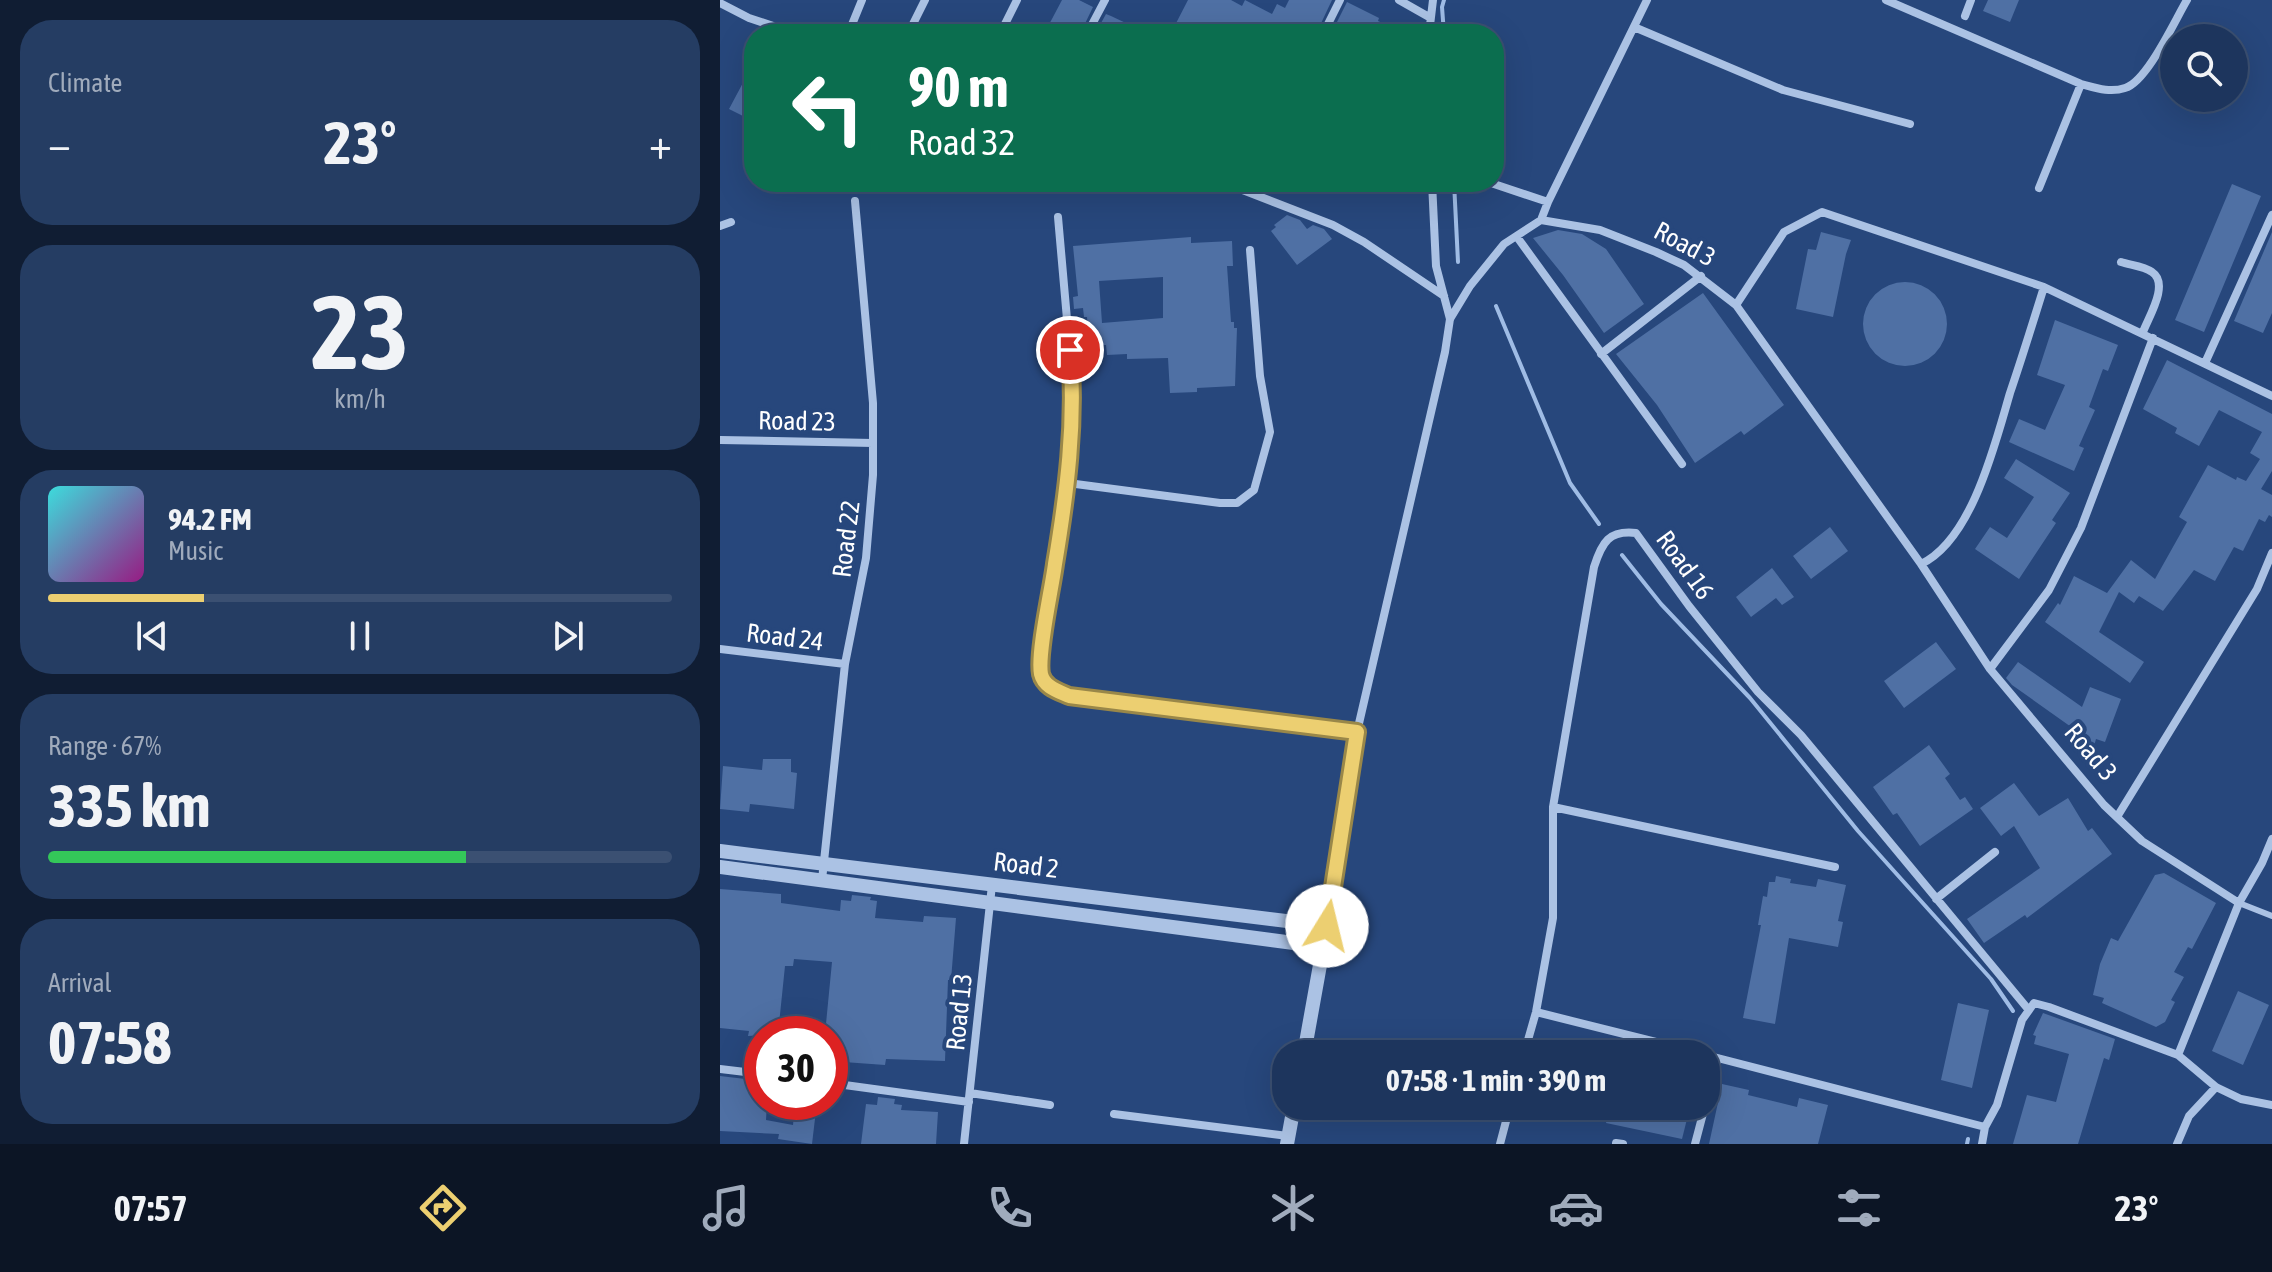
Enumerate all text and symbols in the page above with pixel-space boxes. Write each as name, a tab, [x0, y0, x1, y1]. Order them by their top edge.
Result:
map controls	[2160, 24, 2248, 112]
button: search	[2160, 24, 2248, 112]
text: 90 m	[908, 55, 1009, 119]
icon: left	[776, 56, 880, 160]
text: Climate	[48, 68, 122, 98]
text: 23°	[324, 108, 396, 177]
text: −	[48, 118, 71, 168]
text: +	[649, 118, 672, 168]
text: Road 32	[908, 121, 1016, 163]
street label: Road 3	[1649, 215, 1721, 273]
text: 23	[311, 272, 409, 391]
pin	[1036, 316, 1104, 384]
icon: arrive	[1048, 328, 1092, 372]
text: km/h	[334, 384, 386, 414]
street label: Road 23	[758, 405, 836, 437]
street label: Road 22	[826, 499, 866, 579]
text: 94.2 FM	[168, 502, 252, 536]
street label: Road 16	[1650, 525, 1720, 605]
text: Music	[168, 536, 223, 566]
icon: previous	[130, 614, 174, 658]
icon: pause	[338, 614, 382, 658]
icon: next	[546, 614, 590, 658]
street label: Road 24	[745, 617, 825, 657]
street label: Road 3	[2058, 717, 2124, 787]
text: Range · 67%	[48, 731, 161, 761]
text: 335 km	[48, 771, 210, 840]
street label: Road 2	[992, 846, 1060, 884]
position arrow	[1285, 884, 1369, 968]
text: Arrival	[48, 968, 112, 998]
street label: Road 13	[940, 972, 978, 1052]
text: 07:58	[48, 1008, 171, 1077]
speed limit sign: 30	[744, 1016, 848, 1120]
text: 07:58 · 1 min · 390 m	[1386, 1063, 1606, 1097]
icon: directions	[415, 1180, 471, 1236]
icon: music	[698, 1180, 754, 1236]
icon: phone	[982, 1180, 1038, 1236]
icon: climate	[1265, 1180, 1321, 1236]
icon: car	[1548, 1180, 1604, 1236]
icon: filters	[1831, 1180, 1887, 1236]
text: 07:57	[114, 1187, 188, 1229]
text: 23°	[2115, 1187, 2158, 1229]

